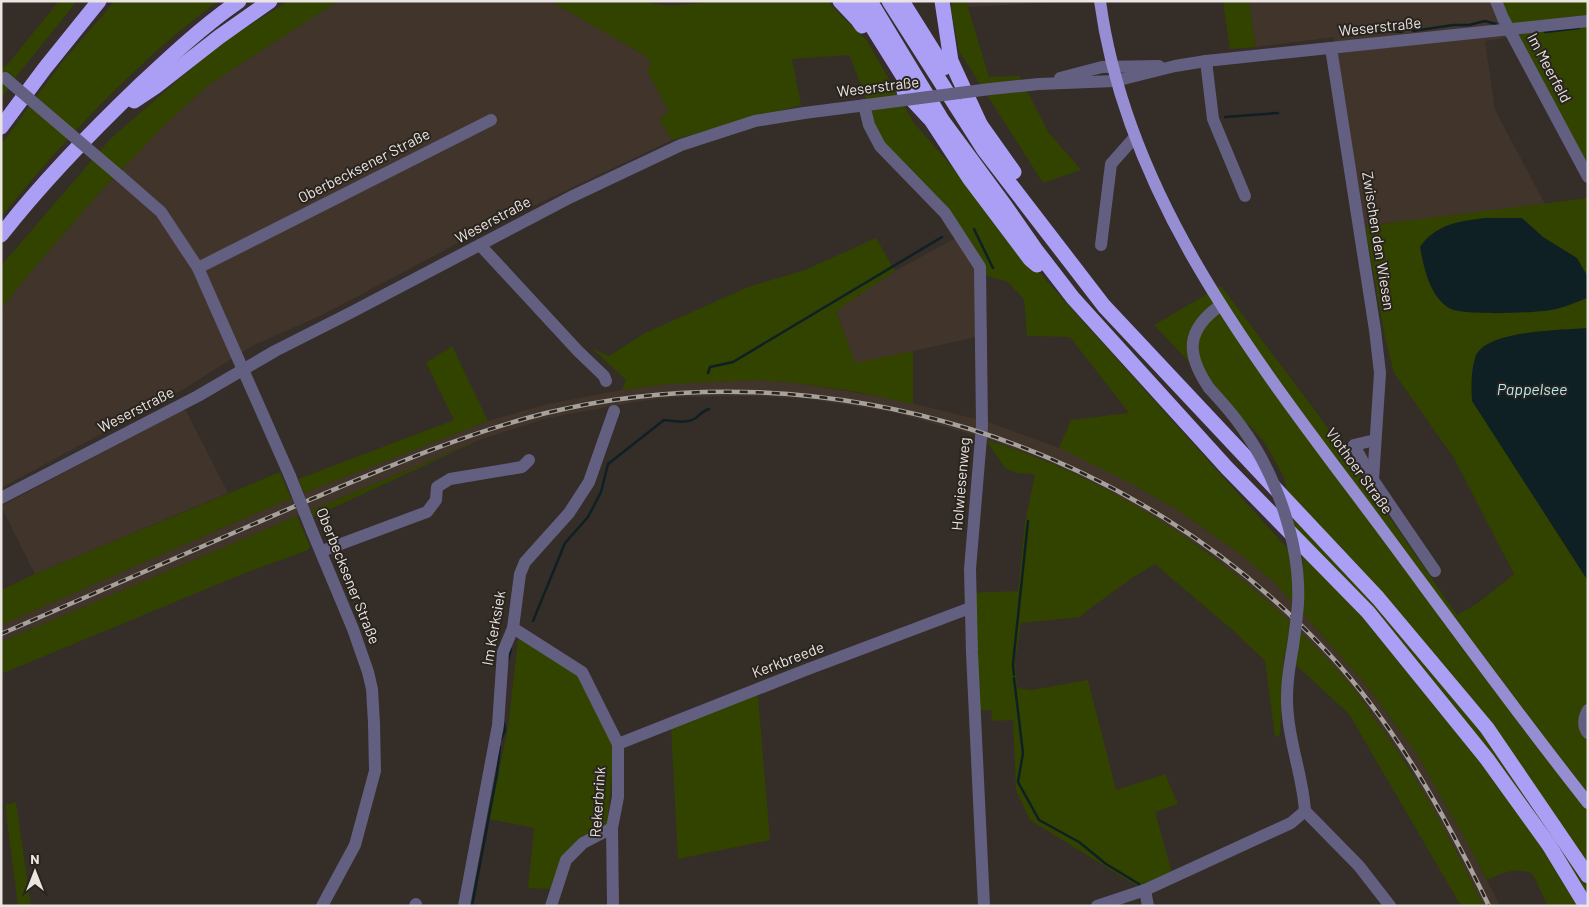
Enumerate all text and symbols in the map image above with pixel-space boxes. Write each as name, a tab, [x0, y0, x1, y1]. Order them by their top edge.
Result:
street label: Weserstraße	[1338, 13, 1422, 39]
street label: Im Meerfeld	[1524, 30, 1576, 105]
street label: Weserstraße	[836, 72, 920, 100]
street label: Oberbecksener Straße	[295, 124, 432, 206]
street label: Zwischen den Wiesen	[1359, 170, 1399, 312]
street label: Weserstraße	[452, 192, 533, 247]
water label: Pappelsee	[1497, 379, 1567, 398]
street label: Weserstraße	[94, 382, 177, 436]
street label: Vlothoer Straße	[1323, 424, 1397, 517]
street label: Holwiesenweg	[947, 436, 973, 531]
street label: Oberbecksener Straße	[313, 505, 385, 646]
street label: Im Kerksiek	[478, 589, 509, 667]
street label: Kerkbreede	[749, 637, 826, 681]
street label: Rekerbrink	[586, 765, 608, 838]
north arrow	[10, 847, 60, 897]
text: N	[30, 850, 40, 867]

